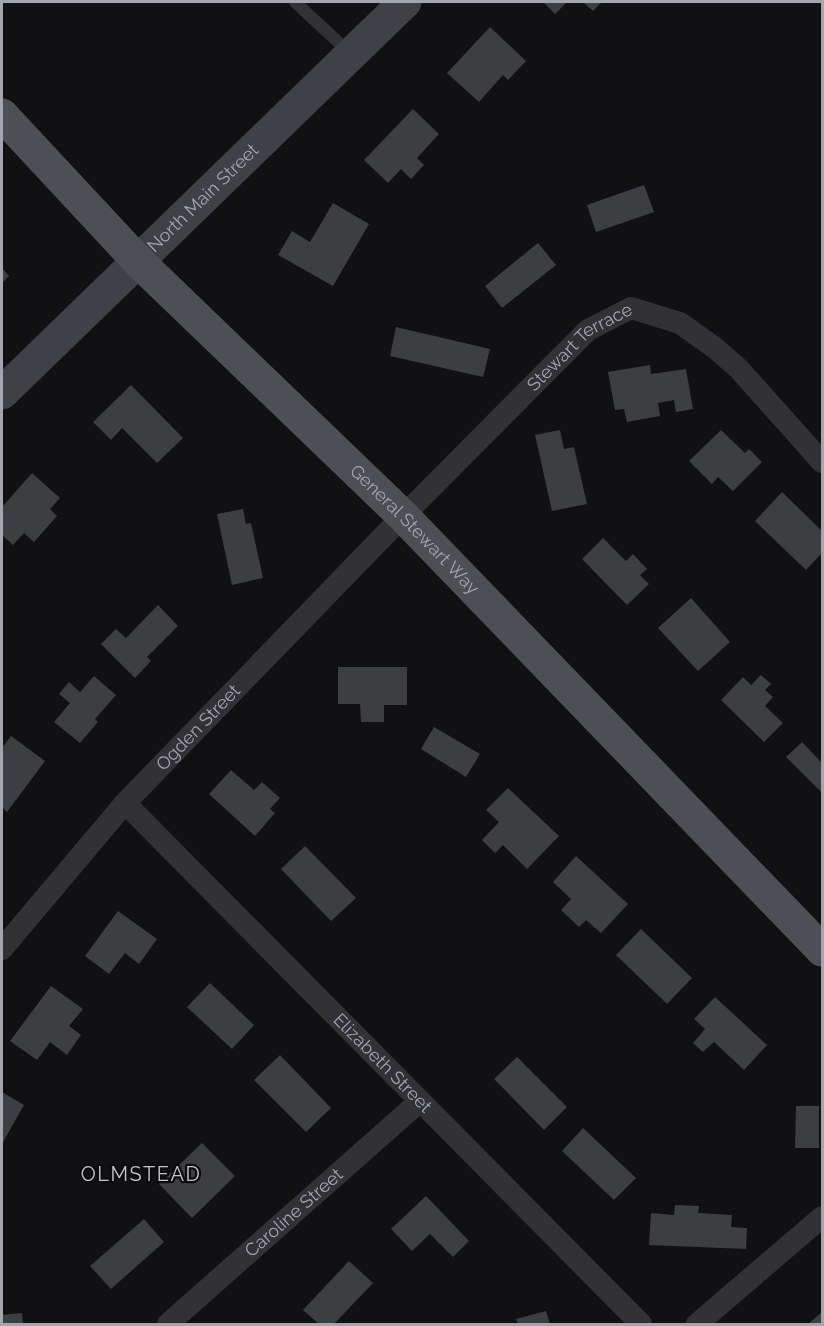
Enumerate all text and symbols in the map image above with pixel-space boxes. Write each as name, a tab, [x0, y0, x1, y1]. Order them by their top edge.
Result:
street label: North Main Street	[143, 139, 262, 256]
street label: Stewart Terrace	[523, 298, 636, 395]
street label: General Stewart Way	[346, 460, 484, 599]
street label: Ogden Street	[151, 680, 244, 775]
street label: Elizabeth Street	[329, 1009, 437, 1117]
district label: OLMSTEAD	[81, 1162, 201, 1186]
street label: Caroline Street	[240, 1164, 347, 1261]

